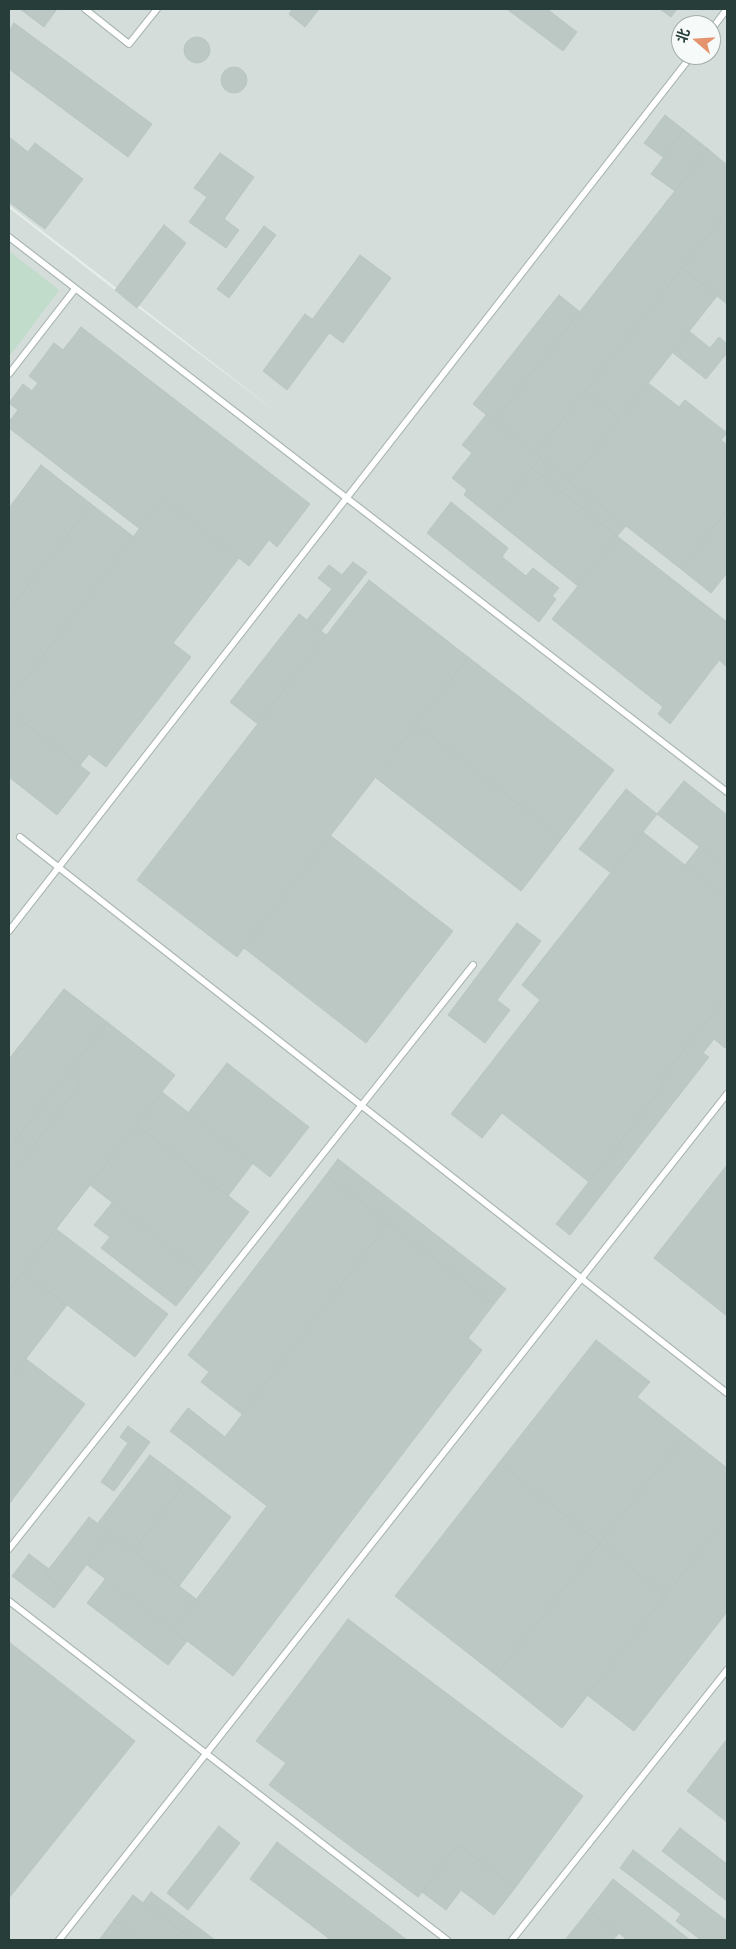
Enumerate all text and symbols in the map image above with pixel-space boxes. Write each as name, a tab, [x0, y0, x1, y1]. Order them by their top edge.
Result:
north arrow	[671, 15, 721, 65]
text: 北	[671, 26, 694, 45]

